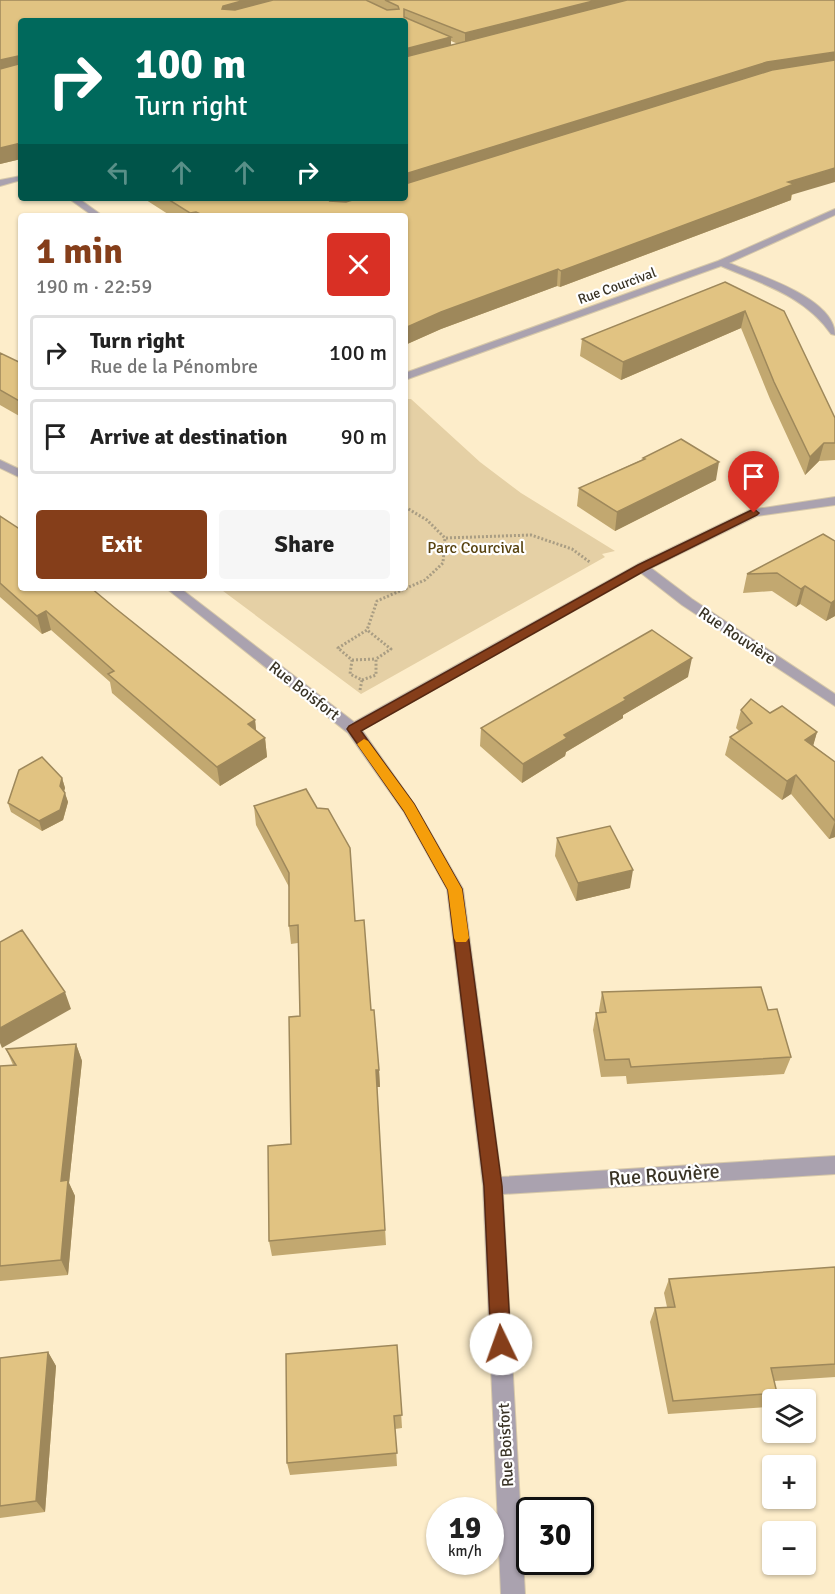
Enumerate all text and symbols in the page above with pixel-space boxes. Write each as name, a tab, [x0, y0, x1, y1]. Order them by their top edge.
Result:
text: 100 m	[135, 39, 246, 90]
icon: right	[36, 42, 114, 120]
text: Turn right	[135, 90, 248, 123]
icon: left	[102, 156, 135, 189]
icon: ahead	[165, 156, 198, 189]
icon: ahead	[228, 156, 261, 189]
icon: right	[291, 156, 324, 189]
text: 1 min	[36, 229, 123, 274]
button: close	[327, 233, 390, 296]
street label: Rue Courcival	[576, 264, 658, 308]
text: 190 m · 22:59	[36, 274, 152, 299]
text: Turn right	[90, 327, 185, 354]
icon: right	[39, 336, 72, 369]
text: 100 m	[329, 339, 387, 366]
text: Rue de la Pénombre	[90, 354, 258, 379]
icon: arrive	[39, 420, 72, 453]
text: Arrive at destination	[90, 423, 287, 450]
text: 90 m	[341, 423, 387, 450]
pin	[728, 451, 779, 513]
icon: arrive	[737, 460, 770, 493]
button: Exit	[36, 510, 207, 579]
button: Share	[219, 510, 390, 579]
park label: Parc Courcival	[427, 538, 525, 558]
street label: Rue Rouvière	[695, 603, 779, 669]
street label: Rue Boisfort	[265, 657, 344, 725]
street label: Rue Rouvière	[608, 1159, 720, 1191]
position arrow	[469, 1312, 533, 1376]
map controls	[762, 1389, 816, 1575]
button: layers	[762, 1389, 816, 1443]
street label: Rue Boisfort	[494, 1402, 518, 1488]
button: +	[762, 1455, 816, 1509]
speed limit sign: 30	[516, 1497, 594, 1575]
text: 19	[449, 1510, 481, 1547]
button: −	[762, 1521, 816, 1575]
text: km/h	[448, 1542, 482, 1560]

